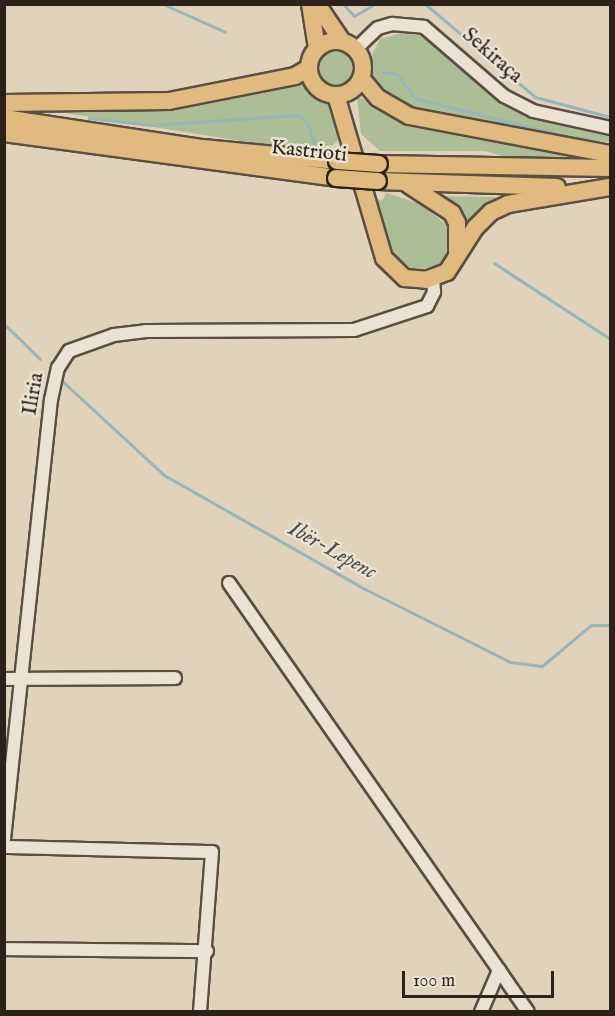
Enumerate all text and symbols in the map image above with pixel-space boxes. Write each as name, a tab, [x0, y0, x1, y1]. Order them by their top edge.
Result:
street label: Sekiraça	[457, 23, 527, 89]
street label: Kastrioti	[270, 135, 348, 169]
street label: Iliria	[18, 371, 50, 417]
water label: Ibër-Lepenc	[283, 516, 381, 586]
scale bar	[405, 959, 556, 997]
text: 100 m	[413, 970, 455, 993]

